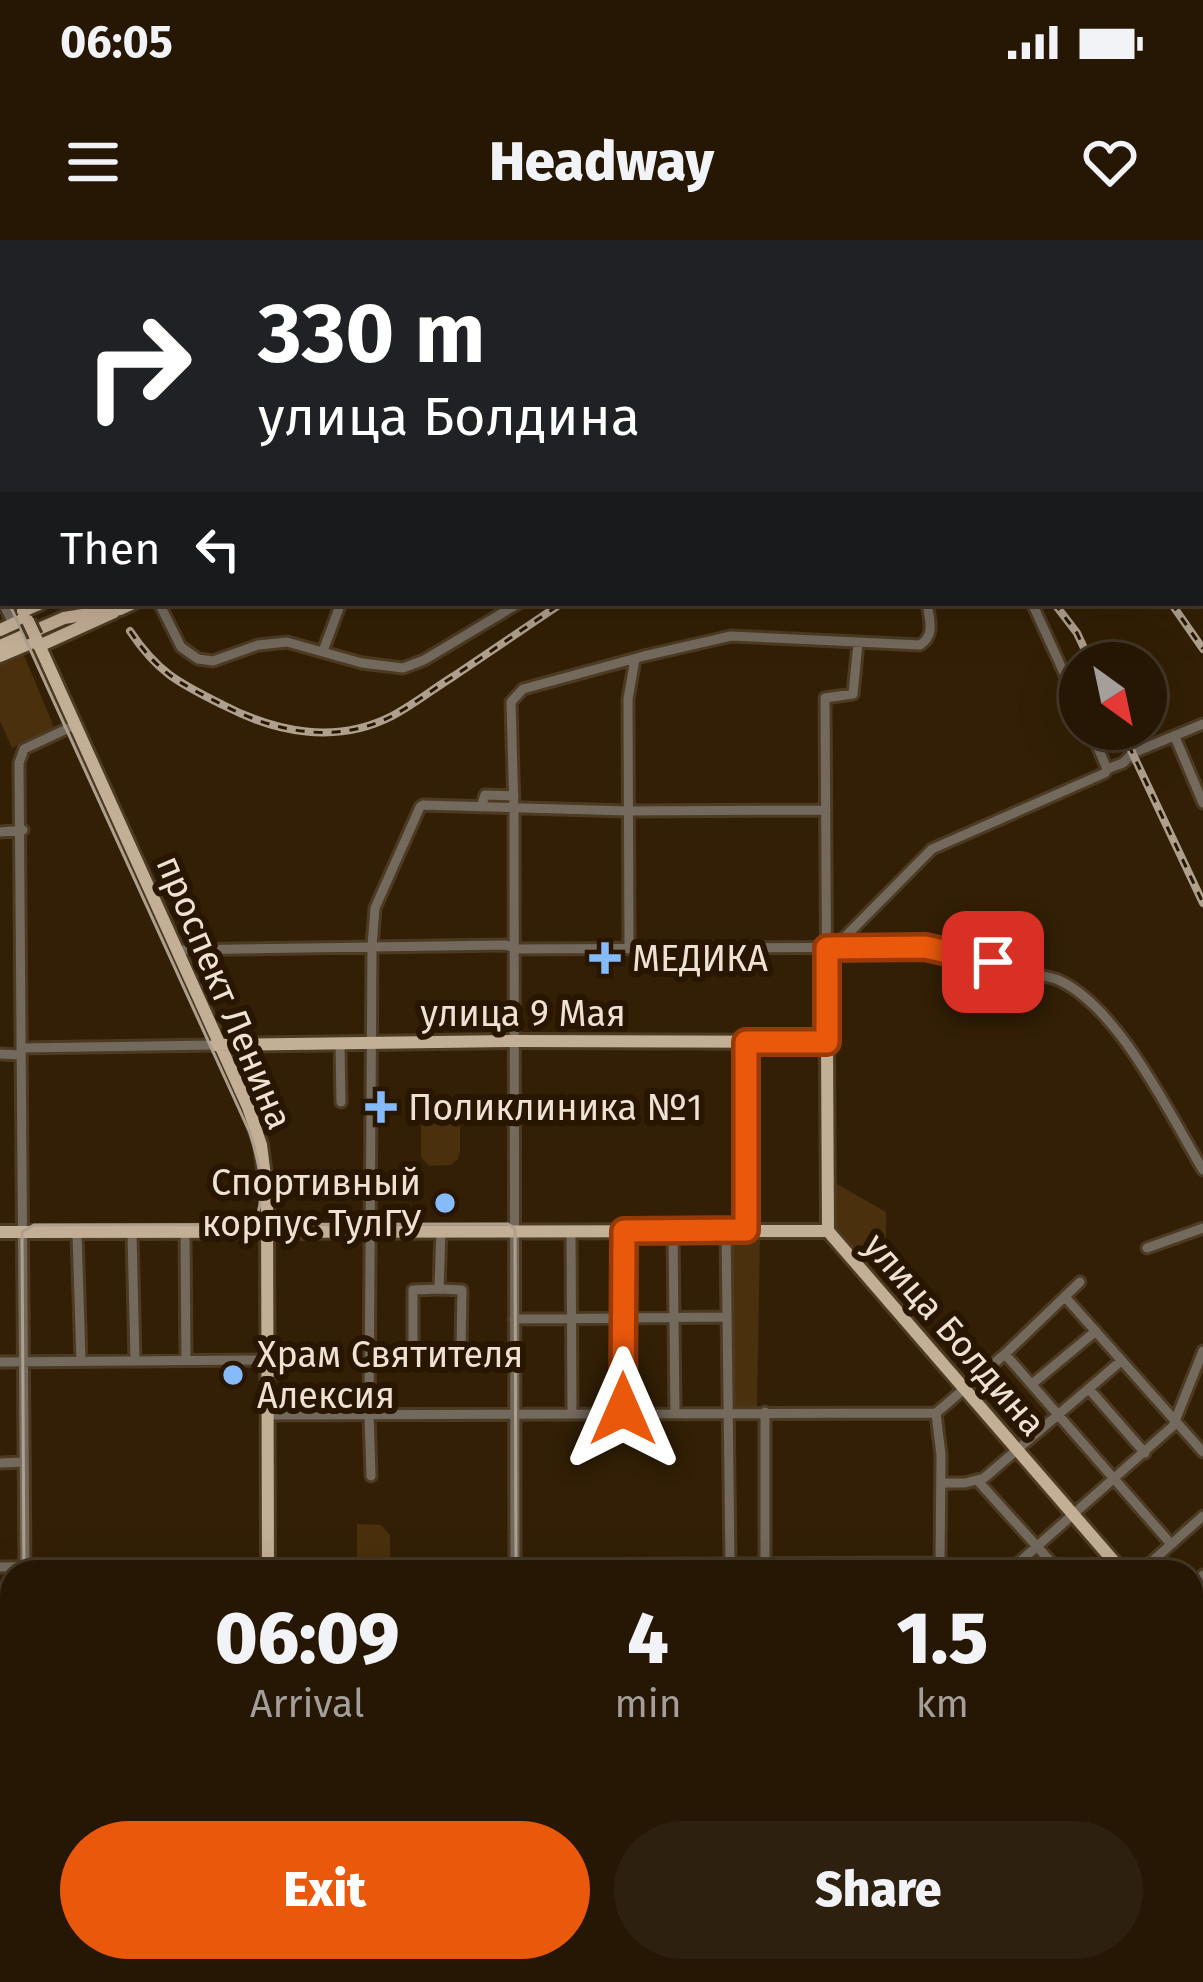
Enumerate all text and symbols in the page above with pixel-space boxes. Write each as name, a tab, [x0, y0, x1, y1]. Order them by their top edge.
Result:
text: 06:05	[60, 15, 173, 69]
icon: menu	[60, 129, 126, 195]
icon: heart	[1077, 129, 1143, 195]
text: Headway	[489, 130, 714, 194]
text: 330 m	[258, 283, 485, 384]
icon: right	[60, 288, 216, 444]
text: улица Болдина	[258, 385, 640, 449]
icon: left	[185, 516, 251, 582]
text: Then	[60, 522, 161, 576]
north arrow	[1059, 642, 1167, 750]
map controls	[1059, 642, 1167, 750]
street label: проспект Ленина	[147, 849, 302, 1136]
pin	[942, 911, 1044, 1013]
icon: arrive	[960, 929, 1026, 995]
place label: МЕДИКА	[632, 937, 768, 981]
marker: МЕДИКА	[589, 942, 621, 974]
street label: улица 9 Мая	[420, 992, 626, 1036]
place label: Поликлиника №1	[408, 1086, 703, 1130]
marker: Поликлиника №1	[365, 1091, 397, 1123]
place label: Спортивный корпус ТулГУ	[202, 1161, 422, 1246]
marker: Спортивный корпус ТулГУ	[432, 1190, 458, 1216]
street label: улица Болдина	[854, 1224, 1054, 1445]
place label: Храм Святителя Алексия	[257, 1333, 523, 1418]
position arrow	[560, 1346, 686, 1472]
marker: Храм Святителя Алексия	[220, 1362, 246, 1388]
text: 06:09	[215, 1596, 399, 1682]
text: 4	[627, 1596, 669, 1682]
text: 1.5	[897, 1596, 988, 1682]
text: Arrival	[250, 1681, 364, 1727]
text: min	[614, 1681, 682, 1727]
text: km	[916, 1681, 969, 1727]
button: Exit	[60, 1821, 590, 1959]
button: Share	[614, 1821, 1143, 1959]

